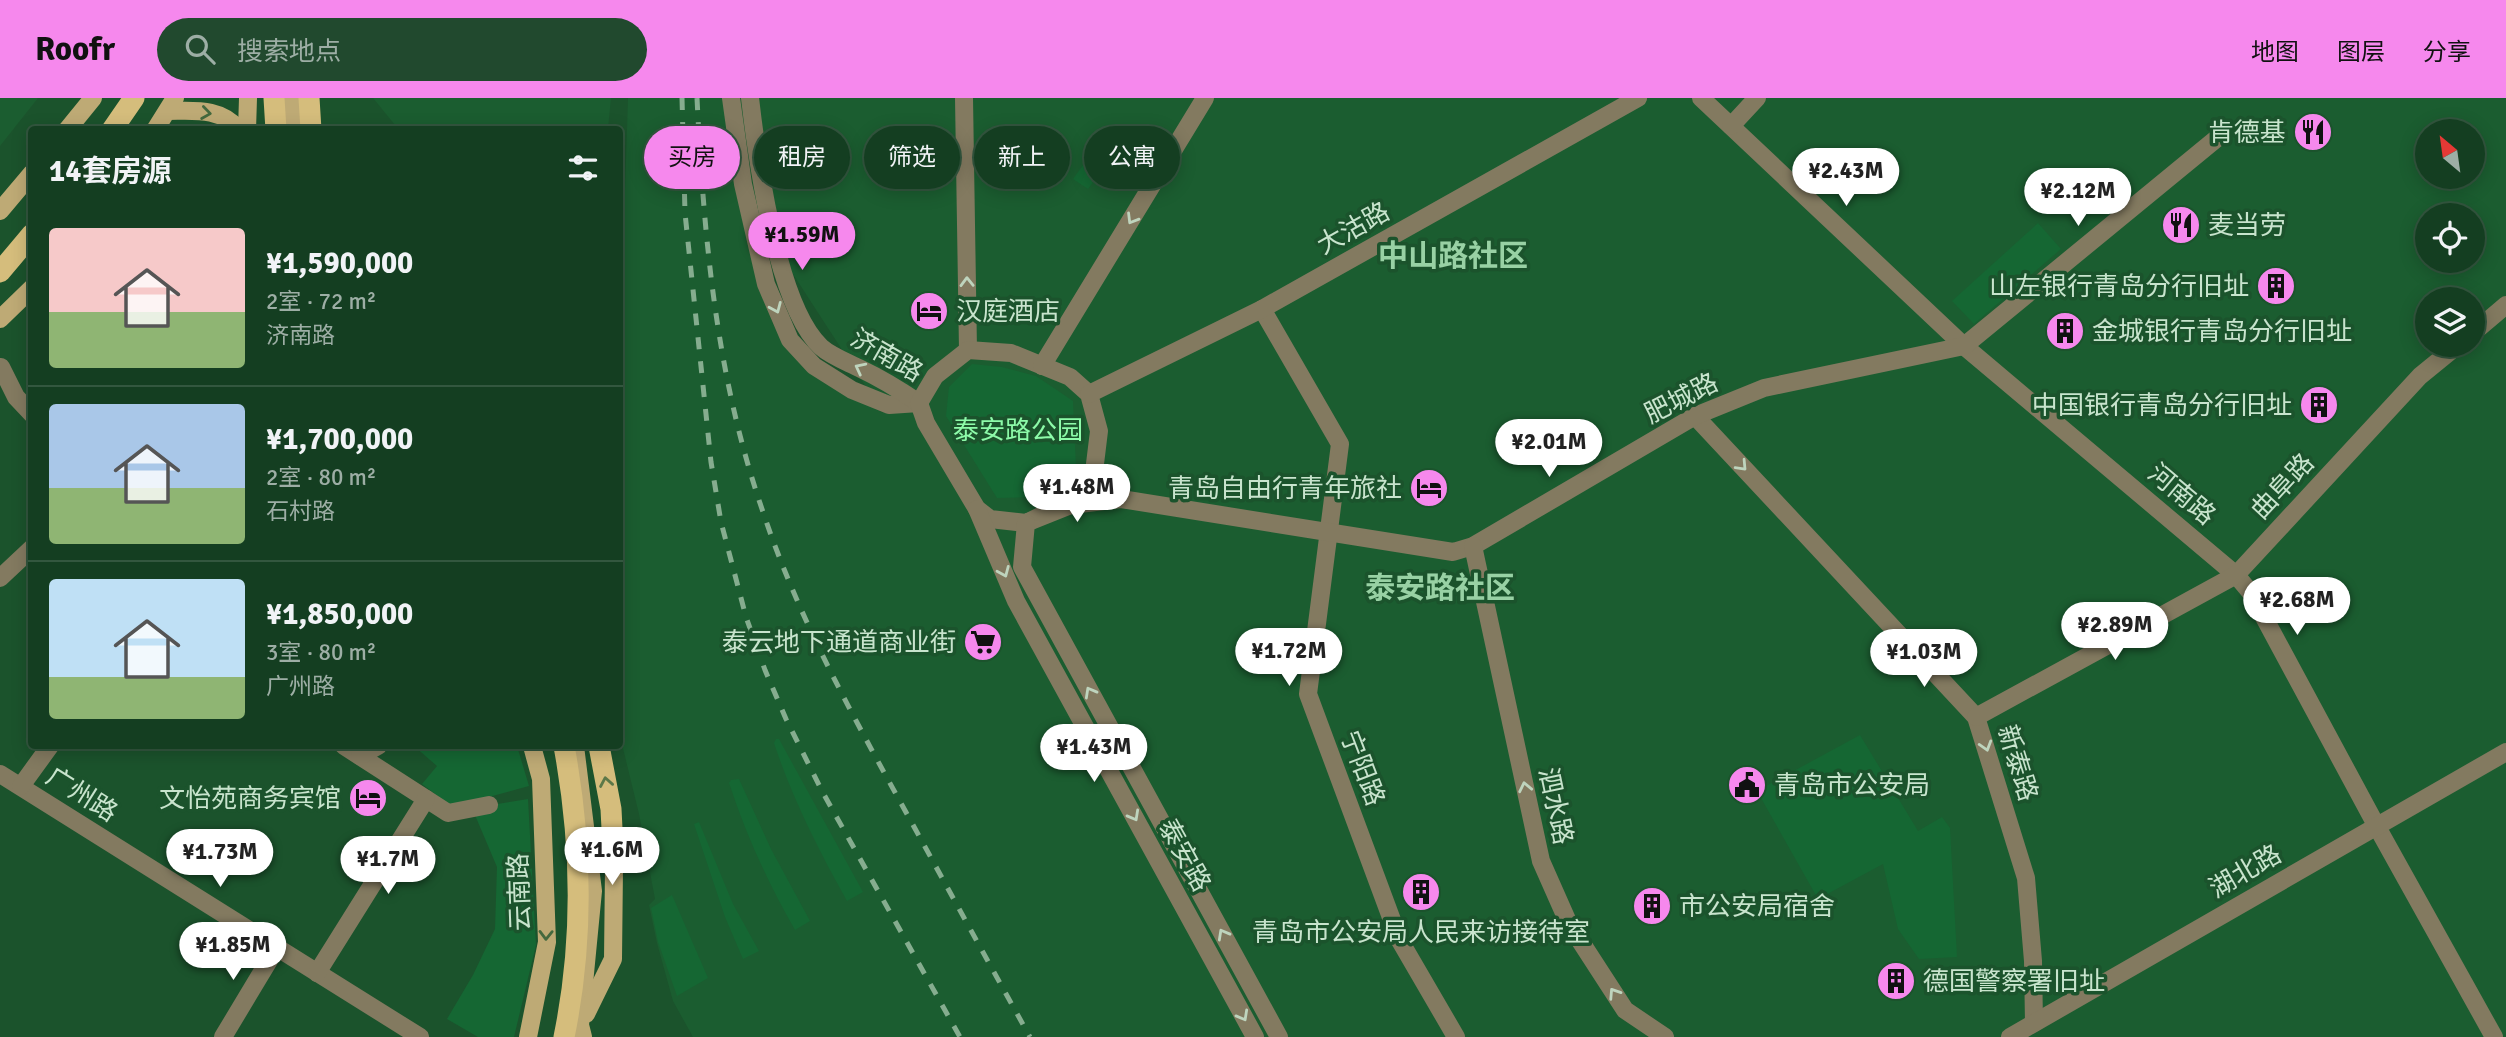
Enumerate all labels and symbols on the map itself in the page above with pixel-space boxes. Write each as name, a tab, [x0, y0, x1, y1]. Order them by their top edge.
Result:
one-way arrow	[200, 105, 211, 120]
restaurant icon: 肯德基	[2292, 111, 2334, 153]
place label: 肯德基	[2208, 117, 2286, 149]
north arrow	[2415, 119, 2485, 189]
pin: ¥2.43M	[1789, 148, 1903, 208]
pin: ¥2.12M	[2021, 169, 2135, 228]
street label: 大沽路	[1312, 196, 1395, 262]
restaurant icon: 麦当劳	[2160, 204, 2202, 246]
place label: 麦当劳	[2208, 210, 2286, 242]
pin: ¥1.59M	[745, 212, 859, 272]
one-way arrow	[1127, 212, 1140, 225]
district label: 中山路社区	[1378, 238, 1528, 275]
building icon: 山左银行青岛分行旧址	[2255, 265, 2297, 307]
place label: 山左银行青岛分行旧址	[1989, 271, 2249, 303]
one-way arrow	[959, 276, 975, 286]
hotel icon: 汉庭酒店	[908, 290, 950, 332]
place label: 汉庭酒店	[956, 296, 1060, 328]
one-way arrow	[768, 300, 782, 313]
building icon: 金城银行青岛分行旧址	[2044, 310, 2086, 352]
place label: 金城银行青岛分行旧址	[2092, 316, 2352, 348]
street label: 济南路	[845, 323, 928, 389]
one-way arrow	[855, 363, 867, 377]
street label: 肥城路	[1639, 367, 1723, 431]
building icon: 中国银行青岛分行旧址	[2298, 384, 2340, 426]
place label: 中国银行青岛分行旧址	[2032, 390, 2292, 422]
park label: 泰安路公园	[953, 415, 1083, 447]
pin: ¥2.01M	[1492, 420, 1606, 479]
street label: 曲阜路	[2244, 447, 2321, 526]
one-way arrow	[1734, 457, 1746, 470]
street label: 河南路	[2141, 457, 2222, 532]
pin: ¥1.48M	[1020, 464, 1134, 524]
hotel icon: 青岛自由行青年旅社	[1408, 467, 1450, 509]
place label: 青岛自由行青年旅社	[1168, 473, 1402, 505]
one-way arrow	[996, 565, 1010, 577]
district label: 泰安路社区	[1365, 570, 1515, 607]
pin: ¥2.68M	[2240, 578, 2354, 637]
pin: ¥2.89M	[2058, 602, 2172, 662]
supermarket icon: 泰云地下通道商业街	[962, 621, 1004, 663]
place label: 泰云地下通道商业街	[722, 627, 956, 659]
pin: ¥1.72M	[1232, 628, 1346, 688]
pin: ¥1.03M	[1867, 630, 1981, 689]
one-way arrow	[1085, 686, 1098, 699]
street label: 新泰路	[1990, 721, 2044, 805]
pin: ¥1.43M	[1037, 724, 1151, 784]
street label: 宁阳路	[1333, 726, 1391, 811]
one-way arrow	[1977, 740, 1992, 752]
street label: 广州路	[40, 761, 123, 829]
public building icon: 青岛市公安局	[1726, 764, 1768, 806]
street label: 泗水路	[1531, 765, 1579, 848]
place label: 青岛市公安局	[1774, 770, 1930, 802]
one-way arrow	[599, 776, 614, 788]
hotel icon: 文怡苑商务宾馆	[347, 777, 389, 819]
one-way arrow	[1518, 781, 1533, 793]
place label: 文怡苑商务宾馆	[159, 783, 341, 815]
one-way arrow	[1126, 809, 1139, 821]
street label: 泰安路	[1151, 814, 1217, 897]
pin: ¥1.6M	[563, 828, 661, 887]
pin: ¥1.73M	[163, 830, 277, 889]
pin: ¥1.7M	[339, 836, 437, 896]
street label: 湖北路	[2204, 839, 2287, 905]
street label: 云南路	[503, 852, 537, 932]
building icon: 青岛市公安局人民来访接待室	[1400, 871, 1442, 913]
building icon: 市公安局宿舍	[1631, 885, 1673, 927]
place label: 市公安局宿舍	[1679, 891, 1835, 923]
place label: 青岛市公安局人民来访接待室	[1252, 917, 1590, 949]
pin: ¥1.85M	[176, 922, 290, 982]
one-way arrow	[1218, 929, 1231, 941]
one-way arrow	[539, 930, 554, 941]
building icon: 德国警察署旧址	[1875, 960, 1917, 1002]
place label: 德国警察署旧址	[1923, 966, 2105, 998]
one-way arrow	[1609, 988, 1622, 1001]
one-way arrow	[1235, 1008, 1248, 1021]

